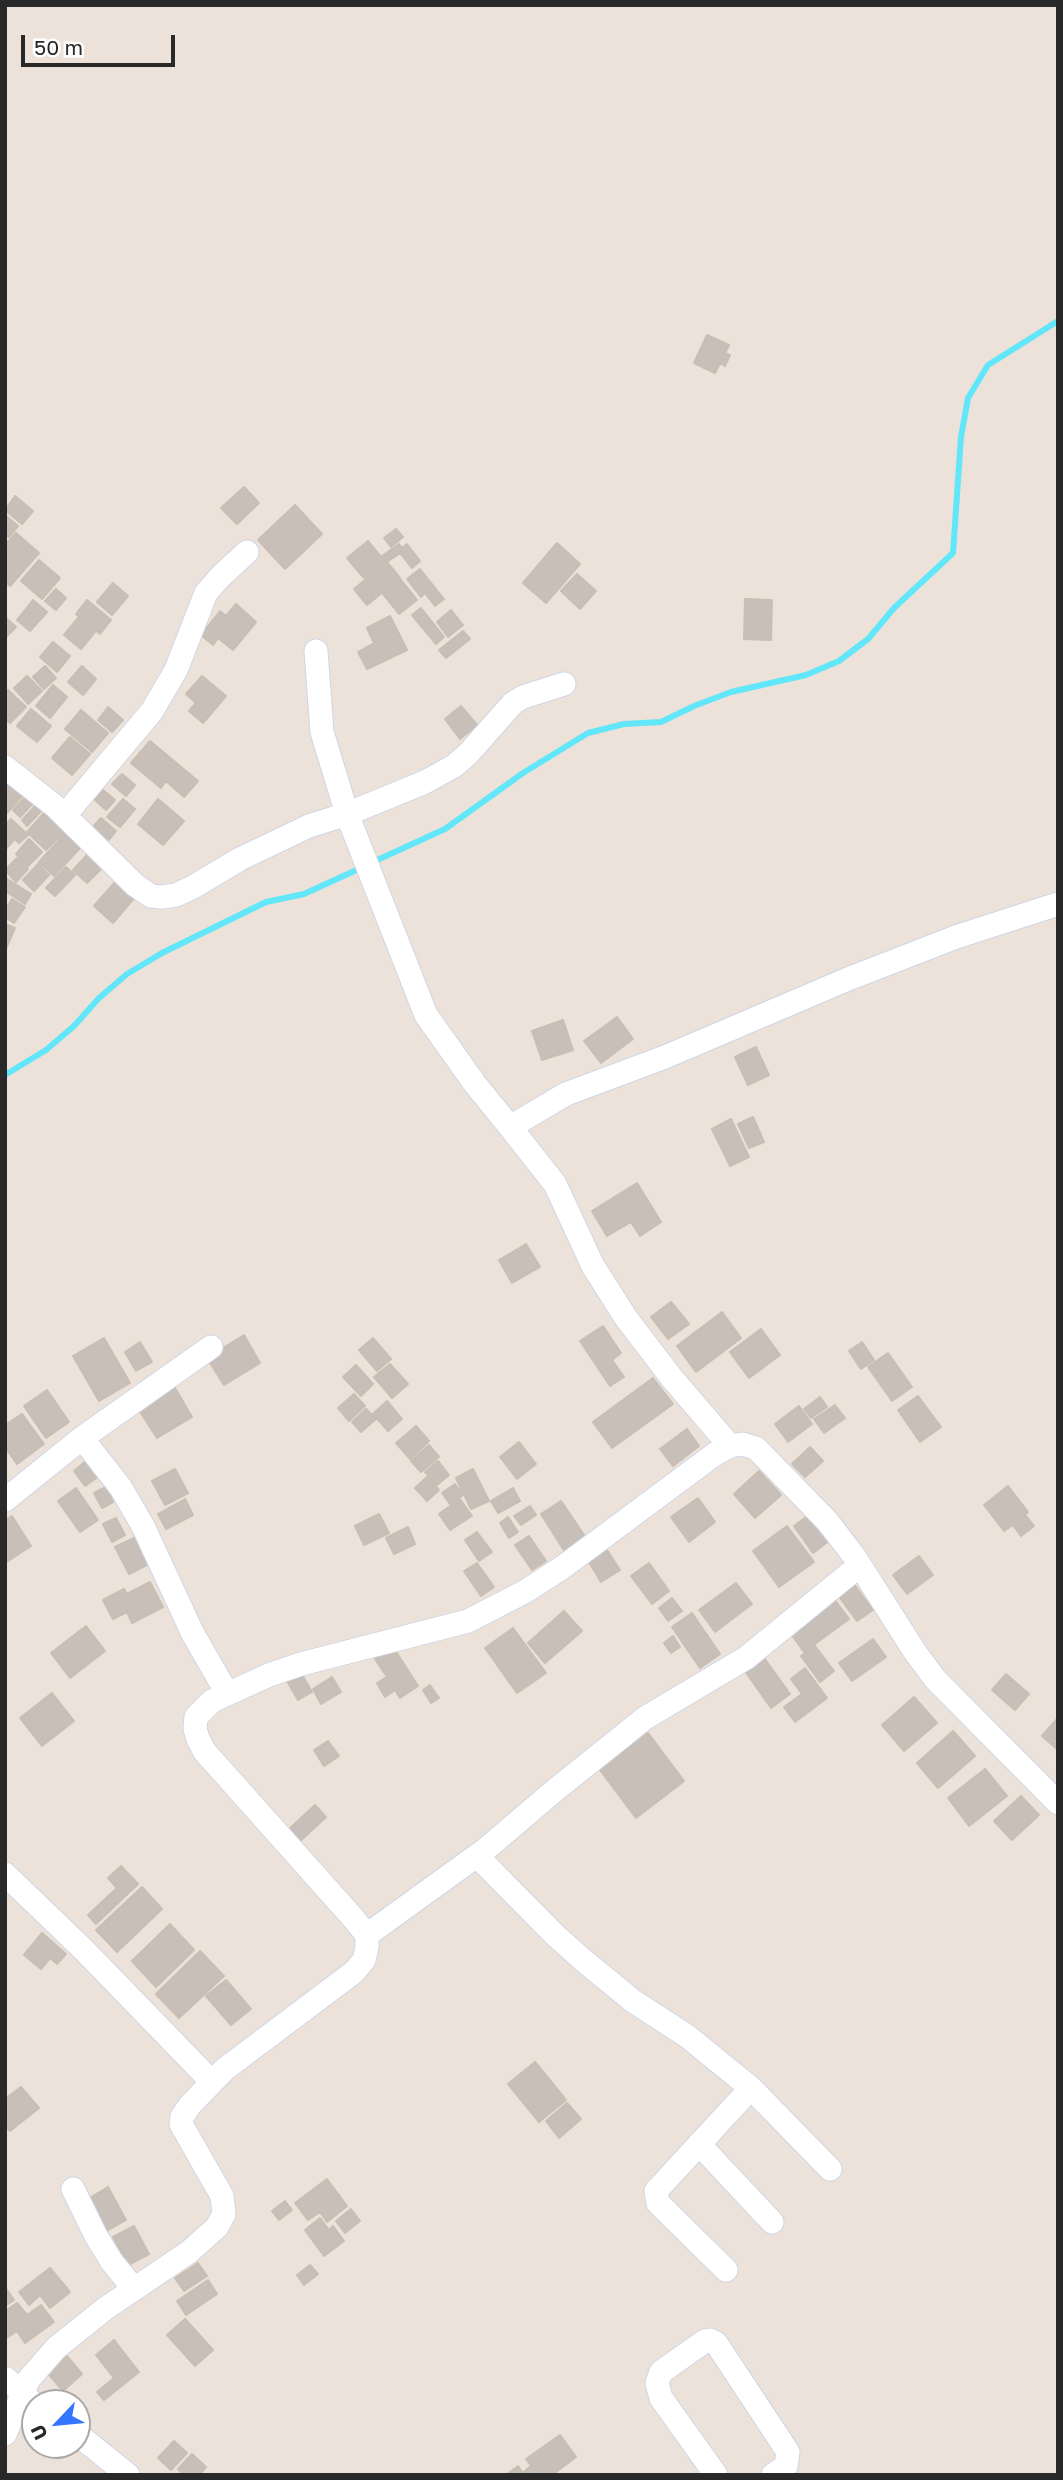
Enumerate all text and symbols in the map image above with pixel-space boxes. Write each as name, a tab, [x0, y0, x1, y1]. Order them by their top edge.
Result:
scale bar	[24, 21, 178, 65]
text: 50 m	[34, 34, 83, 60]
north arrow	[21, 2389, 91, 2459]
text: U	[25, 2421, 52, 2444]

